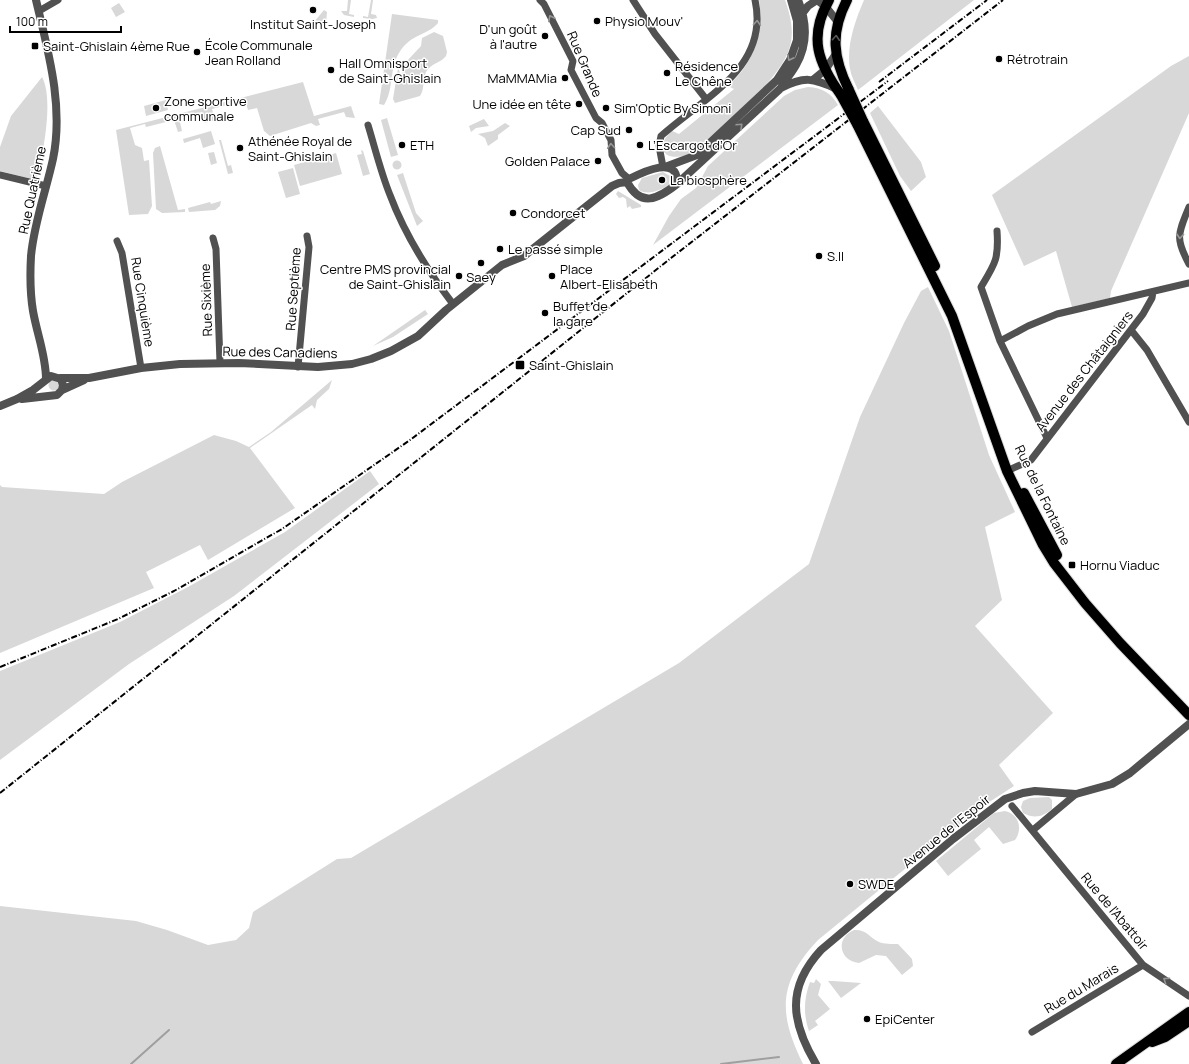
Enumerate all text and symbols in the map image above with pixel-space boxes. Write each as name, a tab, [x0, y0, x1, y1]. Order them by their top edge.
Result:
marker: Institut Saint-Joseph	[308, 5, 318, 15]
scale bar	[10, 8, 121, 34]
place label: Physio Mouv'	[605, 12, 683, 30]
text: 100 m	[16, 13, 48, 30]
place label: Institut Saint-Joseph	[250, 15, 376, 33]
one-way arrow	[548, 15, 556, 22]
marker: Physio Mouv'	[592, 16, 602, 26]
place label: D'un goût à l'autre	[479, 20, 537, 53]
one-way arrow	[752, 20, 761, 26]
street label: Rue Grande	[563, 28, 607, 100]
marker: D'un goût à l'autre	[540, 31, 550, 41]
one-way arrow	[831, 35, 840, 41]
place label: École Communale Jean Rolland	[205, 36, 313, 69]
place label: Saint-Ghislain 4ème Rue	[43, 37, 190, 55]
marker: Saint-Ghislain 4ème Rue	[30, 41, 40, 51]
marker: École Communale Jean Rolland	[192, 47, 202, 57]
place label: Rétrotrain	[1007, 50, 1068, 68]
place label: Hall Omnisport de Saint-Ghislain	[339, 54, 441, 87]
one-way arrow	[788, 54, 795, 61]
marker: Rétrotrain	[994, 54, 1004, 64]
place label: Résidence Le Chêne	[675, 57, 738, 90]
marker: Hall Omnisport de Saint-Ghislain	[326, 65, 336, 75]
marker: Résidence Le Chêne	[662, 68, 672, 78]
place label: MaMMAMia	[488, 69, 557, 87]
marker: MaMMAMia	[560, 73, 570, 83]
place label: Zone sportive communale	[164, 92, 247, 125]
place label: Une idée en tête	[472, 95, 571, 113]
marker: Une idée en tête	[574, 99, 584, 109]
place label: Sim'Optic By Simoni	[614, 99, 731, 117]
marker: Zone sportive communale	[151, 103, 161, 113]
marker: Sim'Optic By Simoni	[601, 103, 611, 113]
place label: Cap Sud	[571, 121, 621, 139]
one-way arrow	[735, 123, 743, 131]
marker: Cap Sud	[624, 125, 634, 135]
place label: Athénée Royal de Saint-Ghislain	[248, 132, 353, 165]
place label: ETH	[410, 136, 434, 154]
place label: L’Escargot d’Or	[648, 136, 737, 154]
marker: ETH	[397, 140, 407, 150]
marker: L’Escargot d’Or	[635, 140, 645, 150]
marker: Athénée Royal de Saint-Ghislain	[235, 143, 245, 153]
one-way arrow	[606, 143, 615, 149]
street label: Rue Quatrième	[14, 144, 50, 236]
place label: Golden Palace	[505, 152, 590, 170]
marker: Golden Palace	[593, 156, 603, 166]
place label: La biosphère	[670, 171, 747, 189]
marker: La biosphère	[657, 175, 667, 185]
place label: Condorcet	[521, 204, 585, 222]
marker: Condorcet	[508, 208, 518, 218]
one-way arrow	[1176, 233, 1185, 239]
place label: Le passé simple	[508, 240, 603, 258]
marker: Le passé simple	[495, 244, 505, 254]
street label: Rue Septième	[281, 246, 305, 331]
place label: S.II	[827, 247, 844, 265]
marker: S.II	[814, 251, 824, 261]
street label: Rue Cinquième	[127, 256, 159, 349]
marker: Saey	[476, 258, 486, 268]
place label: Centre PMS provincial de Saint-Ghislain	[320, 260, 451, 293]
place label: Place Albert-Elisabeth	[560, 260, 658, 293]
street label: Rue Sixième	[196, 263, 216, 337]
place label: Saey	[466, 268, 496, 286]
marker: Centre PMS provincial de Saint-Ghislain	[454, 271, 464, 281]
marker: Place Albert-Elisabeth	[547, 271, 557, 281]
place label: Buffet de la gare	[553, 297, 608, 330]
street label: Avenue des Châtaigniers	[1031, 307, 1137, 435]
marker: Buffet de la gare	[540, 308, 550, 318]
street label: Rue des Canadiens	[222, 342, 338, 362]
place label: Saint-Ghislain	[529, 356, 613, 374]
marker: Saint-Ghislain	[514, 359, 526, 371]
street label: Rue de la Fontaine	[1011, 442, 1075, 548]
place label: Hornu Viaduc	[1080, 556, 1160, 574]
marker: Hornu Viaduc	[1067, 560, 1077, 570]
street label: Avenue de l'Espoir	[898, 790, 994, 872]
street label: Rue de l'Abattoir	[1077, 868, 1153, 954]
place label: SWDE	[858, 875, 894, 893]
marker: SWDE	[845, 879, 855, 889]
street label: Rue du Marais	[1040, 959, 1122, 1017]
one-way arrow	[1163, 977, 1170, 985]
place label: EpiCenter	[875, 1010, 935, 1028]
marker: EpiCenter	[862, 1014, 872, 1024]

